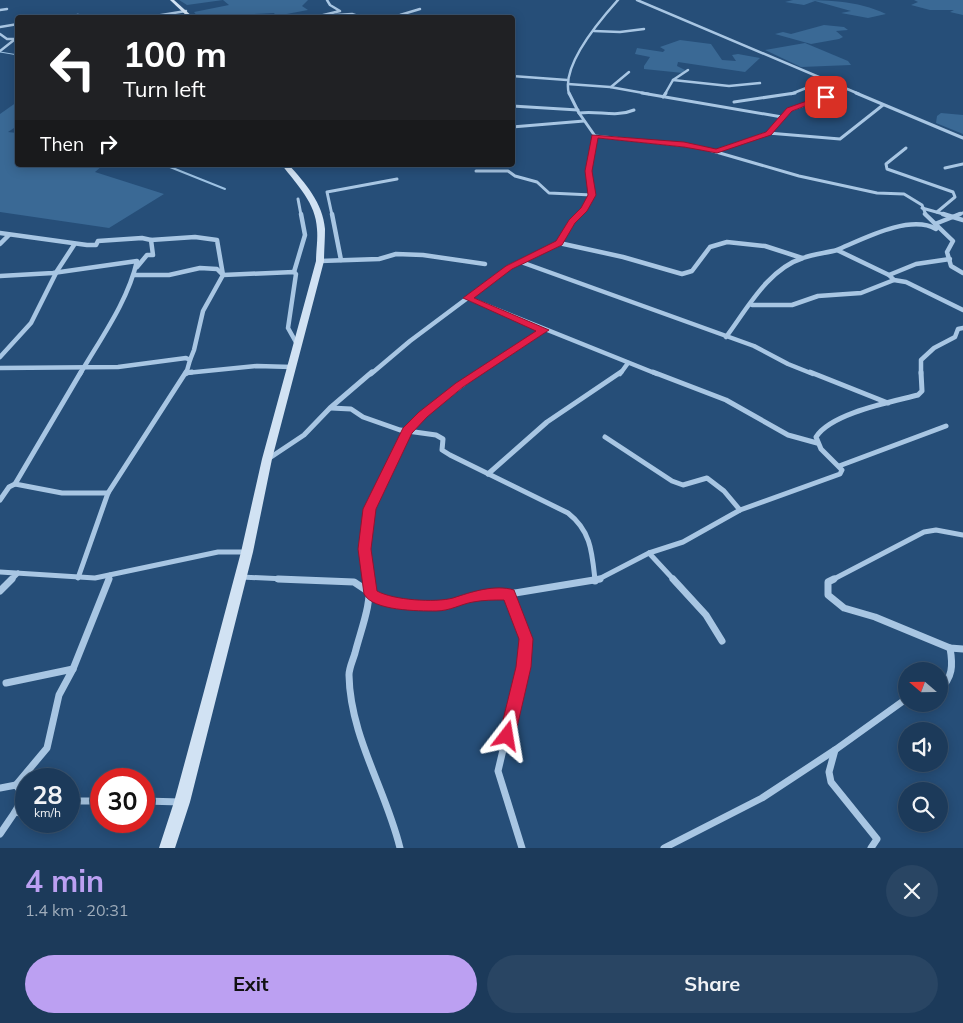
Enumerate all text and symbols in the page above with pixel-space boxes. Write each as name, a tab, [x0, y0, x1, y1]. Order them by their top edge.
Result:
text: 100 m	[123, 32, 227, 76]
icon: left	[40, 35, 105, 100]
text: Turn left	[123, 75, 206, 103]
pin	[805, 76, 847, 118]
icon: arrive	[812, 83, 840, 111]
icon: right	[94, 130, 122, 158]
text: Then	[40, 132, 84, 156]
north arrow	[898, 662, 948, 712]
map controls	[898, 662, 948, 832]
position arrow	[480, 709, 532, 761]
button: sound	[898, 722, 948, 772]
speed limit sign: 30	[90, 768, 155, 833]
text: 28	[32, 779, 63, 810]
button: search	[898, 782, 948, 832]
text: km/h	[34, 805, 61, 820]
text: 4 min	[25, 862, 104, 900]
button: close	[886, 865, 938, 917]
text: 1.4 km · 20:31	[25, 900, 128, 920]
button: Exit	[25, 955, 477, 1013]
button: Share	[487, 955, 938, 1013]

